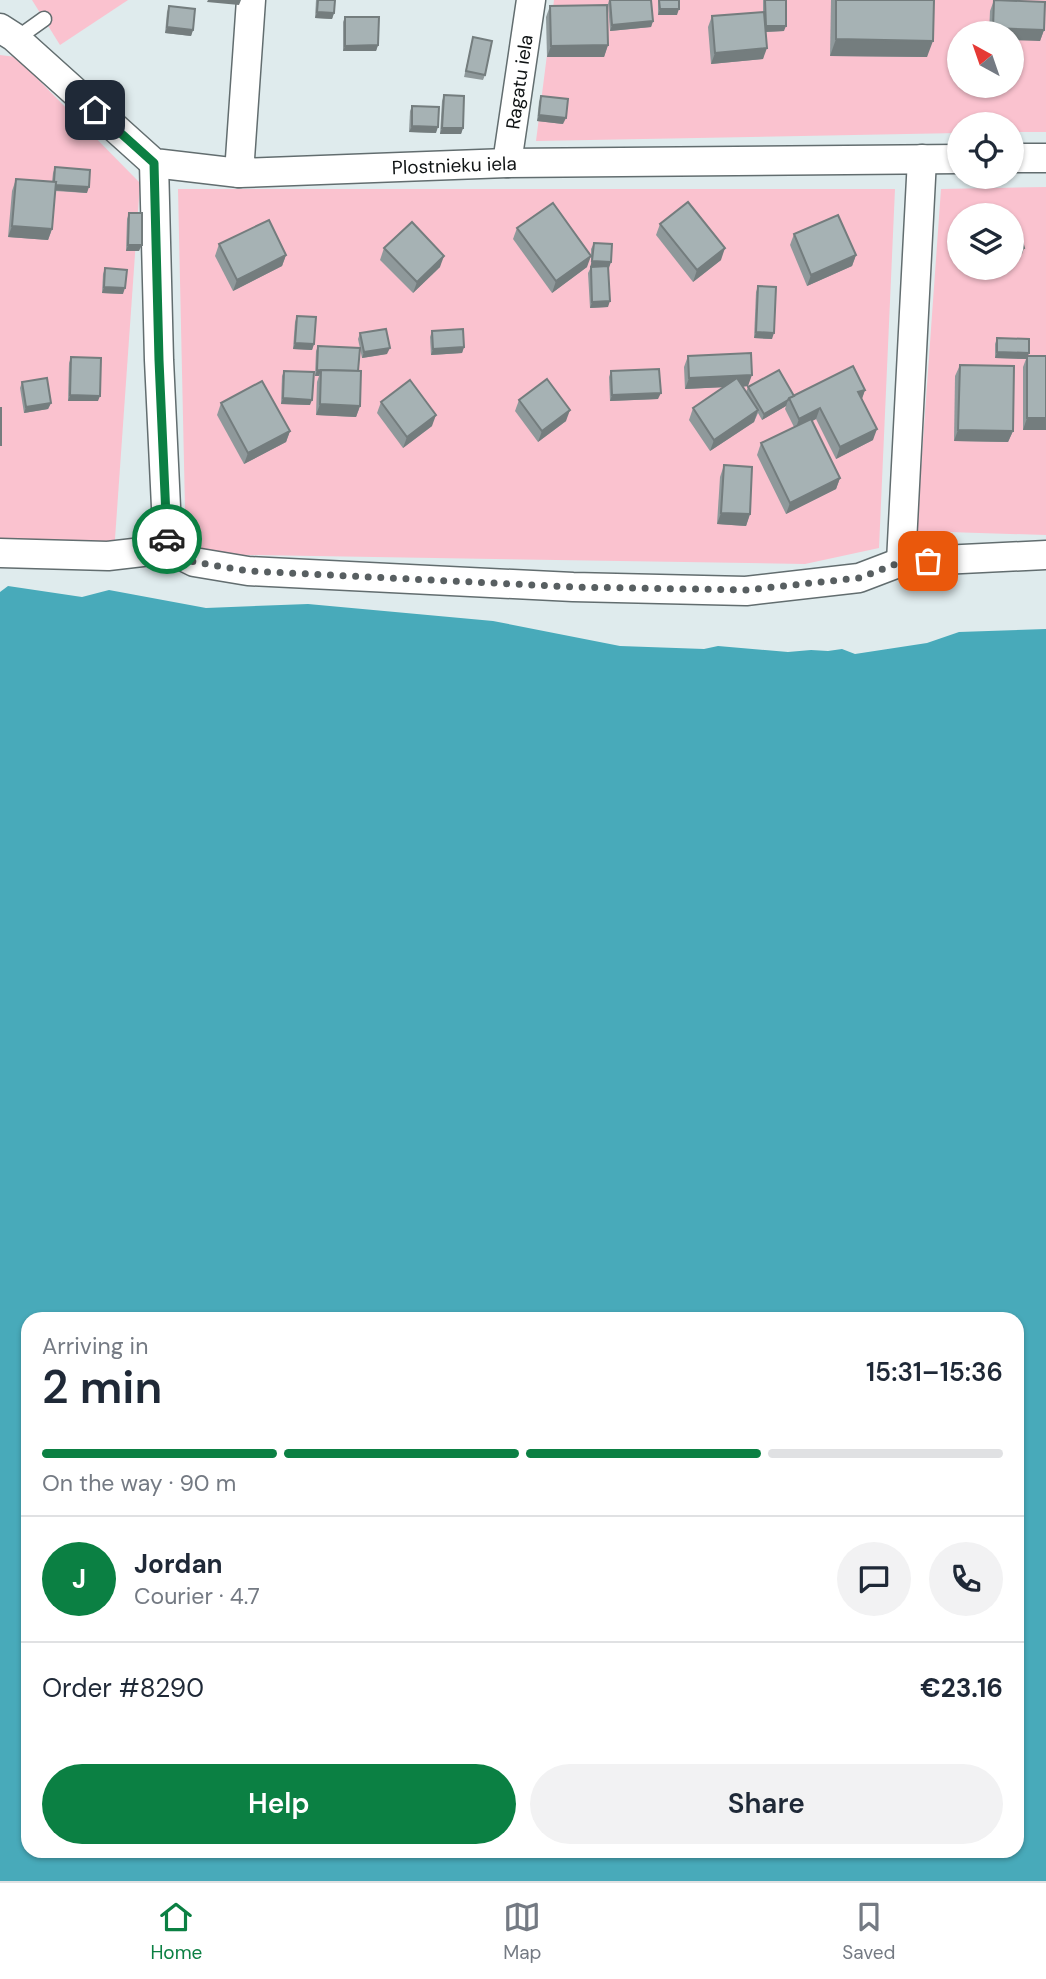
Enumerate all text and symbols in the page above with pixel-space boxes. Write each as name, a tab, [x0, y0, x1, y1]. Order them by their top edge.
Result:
north arrow	[947, 21, 1024, 98]
map controls	[947, 21, 1024, 280]
street label: Ragatu iela	[500, 33, 538, 131]
pin	[65, 80, 125, 140]
icon: home	[76, 91, 114, 129]
button: locate	[947, 112, 1024, 189]
street label: Plostnieku iela	[391, 150, 517, 180]
button: layers	[947, 203, 1024, 280]
courier	[132, 504, 202, 574]
icon: car	[148, 520, 186, 558]
pin	[898, 531, 958, 591]
icon: bag	[909, 542, 947, 580]
text: Arriving in	[42, 1331, 148, 1361]
text: 15:31–15:36	[866, 1355, 1003, 1389]
text: 2 min	[42, 1357, 162, 1417]
text: On the way · 90 m	[42, 1468, 236, 1498]
button: chat	[837, 1542, 911, 1616]
button: phone	[929, 1542, 1003, 1616]
text: Jordan	[134, 1547, 223, 1581]
text: J	[72, 1562, 86, 1596]
text: Courier · 4.7	[134, 1581, 260, 1611]
text: Order #8290	[42, 1671, 204, 1705]
text: €23.16	[920, 1671, 1003, 1705]
button: Help	[42, 1764, 516, 1844]
button: Share	[530, 1764, 1003, 1844]
tab: Home	[150, 1898, 202, 1965]
tab: Map	[503, 1898, 541, 1965]
tab: Saved	[842, 1898, 896, 1965]

